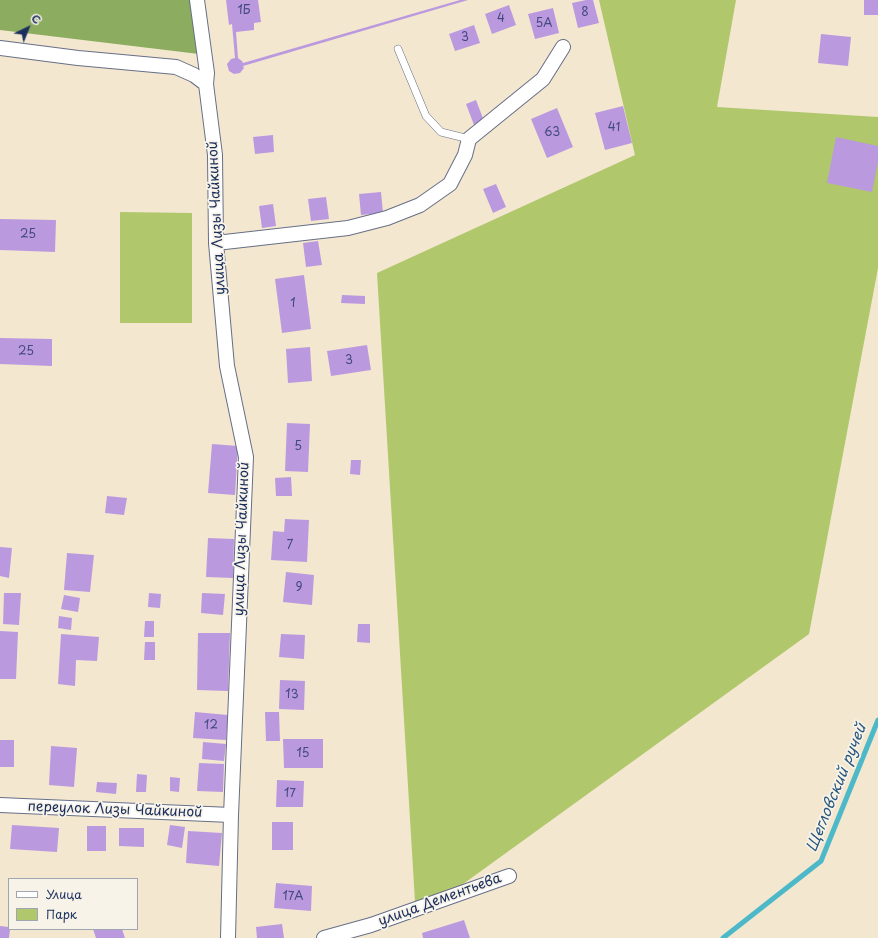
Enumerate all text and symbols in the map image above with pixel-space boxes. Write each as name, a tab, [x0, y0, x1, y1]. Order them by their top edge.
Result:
house number: 1Б	[237, 4, 251, 18]
house number: 8	[581, 6, 589, 20]
north arrow	[8, 8, 48, 48]
text: С	[28, 10, 45, 28]
house number: 4	[497, 12, 505, 26]
house number: 5А	[536, 17, 552, 31]
house number: 3	[461, 31, 469, 45]
house number: 41	[608, 121, 620, 135]
house number: 63	[544, 126, 560, 140]
street label: улица Лизы Чайкиной	[205, 141, 229, 295]
house number: 25	[20, 228, 36, 242]
house number: 1	[290, 297, 296, 311]
house number: 25	[18, 345, 34, 359]
house number: 3	[345, 354, 353, 368]
house number: 5	[294, 440, 302, 454]
street label: улица Лизы Чайкиной	[231, 462, 253, 616]
house number: 7	[287, 539, 293, 553]
house number: 9	[295, 581, 303, 595]
house number: 13	[285, 688, 299, 702]
house number: 12	[204, 719, 218, 733]
water label: Щегловский ручей	[803, 721, 871, 855]
house number: 15	[296, 747, 310, 761]
house number: 17	[284, 787, 296, 801]
street label: переулок Лизы Чайкиной	[27, 799, 203, 821]
street label: улица Дементьева	[376, 870, 504, 930]
legend	[8, 878, 138, 930]
text: Улица	[46, 885, 82, 903]
house number: 17А	[283, 890, 303, 904]
text: Парк	[46, 905, 77, 923]

